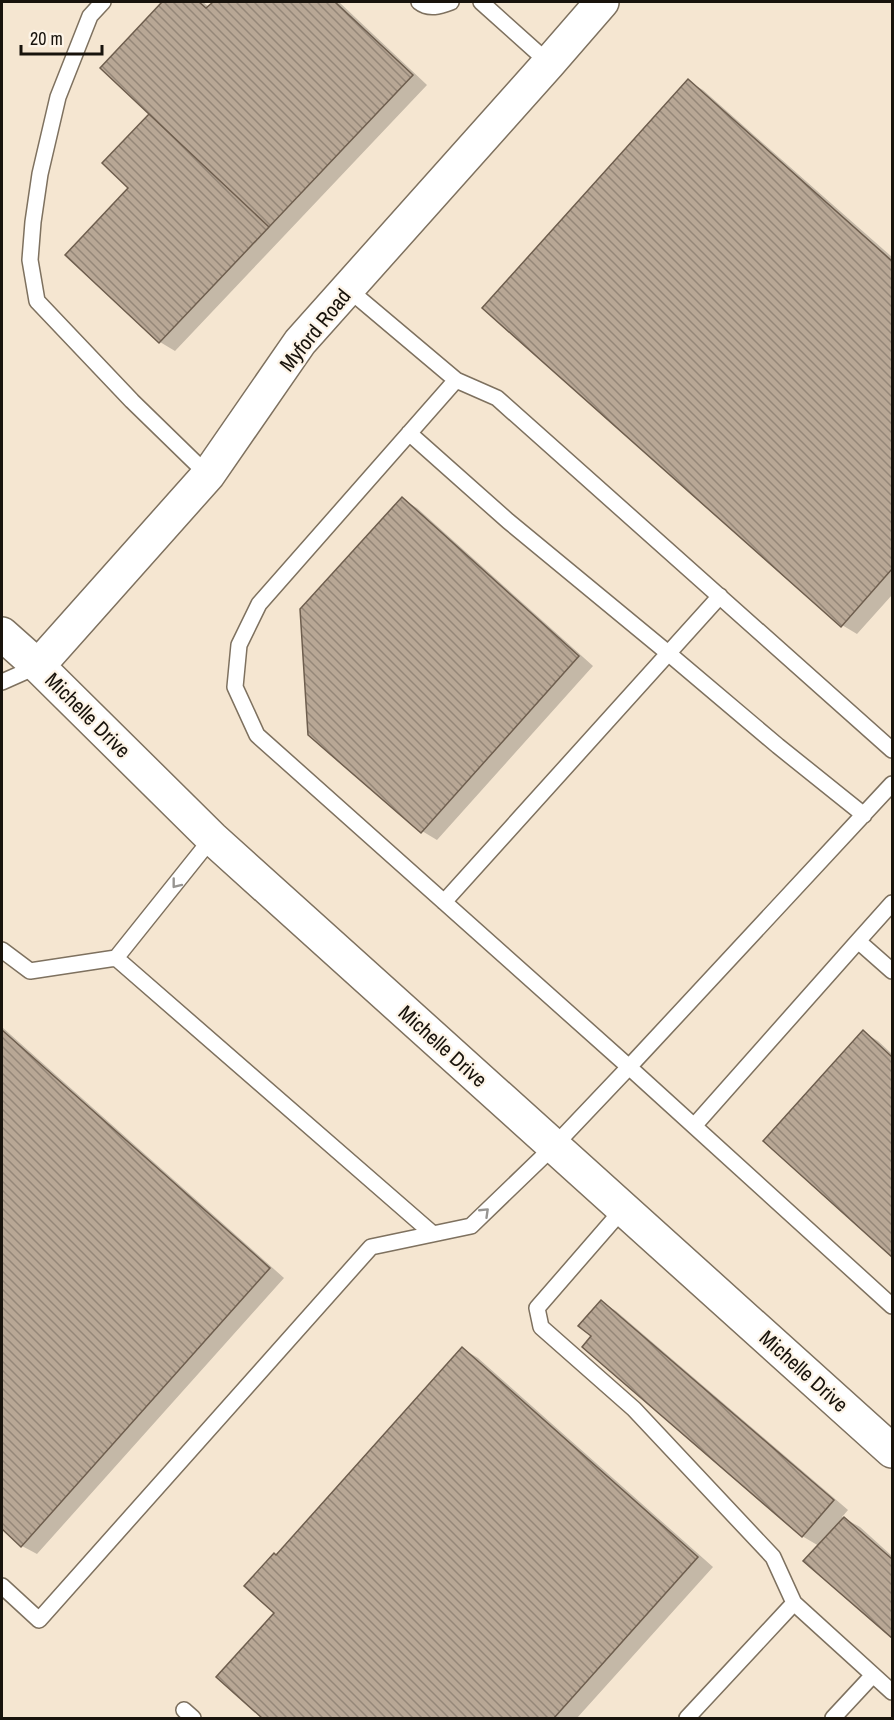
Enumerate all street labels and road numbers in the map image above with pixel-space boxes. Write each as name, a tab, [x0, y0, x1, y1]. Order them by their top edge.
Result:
street label: Myford Road	[273, 283, 357, 377]
street label: Michelle Drive	[39, 666, 137, 764]
street label: Michelle Drive	[392, 998, 494, 1094]
street label: Michelle Drive	[753, 1323, 855, 1419]

